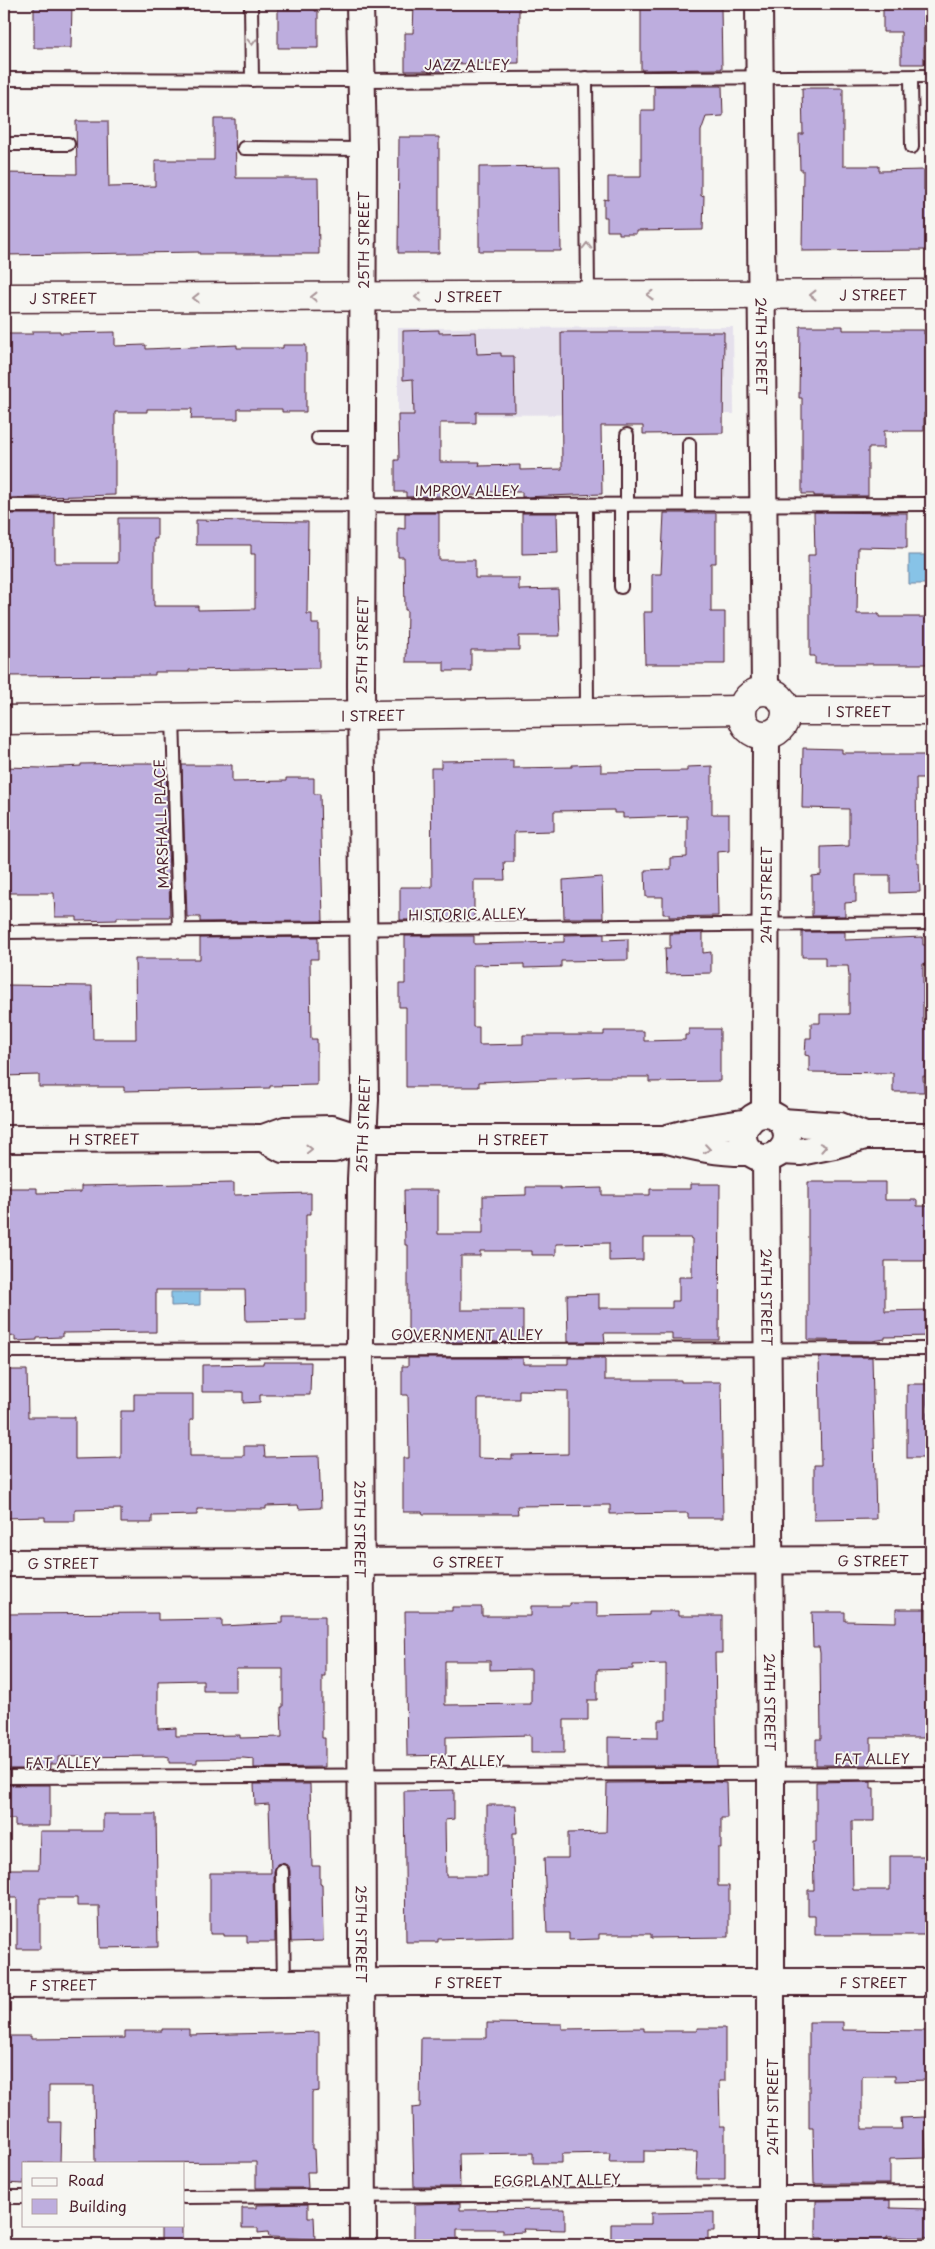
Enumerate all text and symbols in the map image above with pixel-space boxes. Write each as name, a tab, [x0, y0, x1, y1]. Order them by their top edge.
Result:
one-way arrow	[246, 38, 257, 46]
street label: JAZZ ALLEY	[424, 54, 510, 75]
street label: 25TH STREET	[353, 191, 374, 289]
one-way arrow	[582, 242, 592, 250]
street label: J STREET	[839, 284, 907, 305]
street label: J STREET	[434, 285, 502, 307]
street label: J STREET	[29, 287, 97, 308]
one-way arrow	[646, 290, 654, 300]
one-way arrow	[808, 290, 816, 300]
one-way arrow	[413, 291, 421, 302]
one-way arrow	[310, 292, 318, 302]
one-way arrow	[192, 293, 200, 303]
street label: 24TH STREET	[751, 297, 773, 395]
street label: IMPROV ALLEY	[415, 480, 519, 501]
street label: 25TH STREET	[351, 596, 373, 694]
street label: I STREET	[827, 701, 891, 722]
street label: I STREET	[341, 704, 405, 726]
street label: MARSHALL PLACE	[148, 759, 174, 889]
street label: 24TH STREET	[755, 846, 776, 944]
street label: HISTORIC ALLEY	[408, 902, 526, 926]
street label: 25TH STREET	[351, 1075, 375, 1173]
street label: H STREET	[69, 1128, 140, 1149]
street label: H STREET	[478, 1129, 549, 1150]
one-way arrow	[819, 1143, 828, 1153]
one-way arrow	[306, 1144, 313, 1154]
one-way arrow	[703, 1144, 711, 1154]
street label: 24TH STREET	[756, 1248, 778, 1346]
street label: GOVERNMENT ALLEY	[391, 1324, 543, 1345]
street label: 25TH STREET	[350, 1480, 371, 1578]
street label: G STREET	[837, 1550, 909, 1571]
street label: G STREET	[432, 1551, 504, 1572]
street label: G STREET	[27, 1552, 99, 1573]
street label: 24TH STREET	[760, 1653, 781, 1751]
street label: FAT ALLEY	[834, 1748, 910, 1769]
street label: FAT ALLEY	[429, 1750, 505, 1771]
street label: FAT ALLEY	[25, 1752, 101, 1773]
street label: 25TH STREET	[351, 1885, 373, 1983]
street label: F STREET	[434, 1972, 502, 1993]
street label: F STREET	[839, 1972, 907, 1993]
street label: F STREET	[29, 1974, 97, 1995]
street label: 24TH STREET	[762, 2058, 783, 2156]
legend	[22, 2162, 185, 2226]
text: Road	[68, 2168, 104, 2191]
street label: EGGPLANT ALLEY	[493, 2168, 621, 2192]
text: Building	[68, 2194, 127, 2217]

